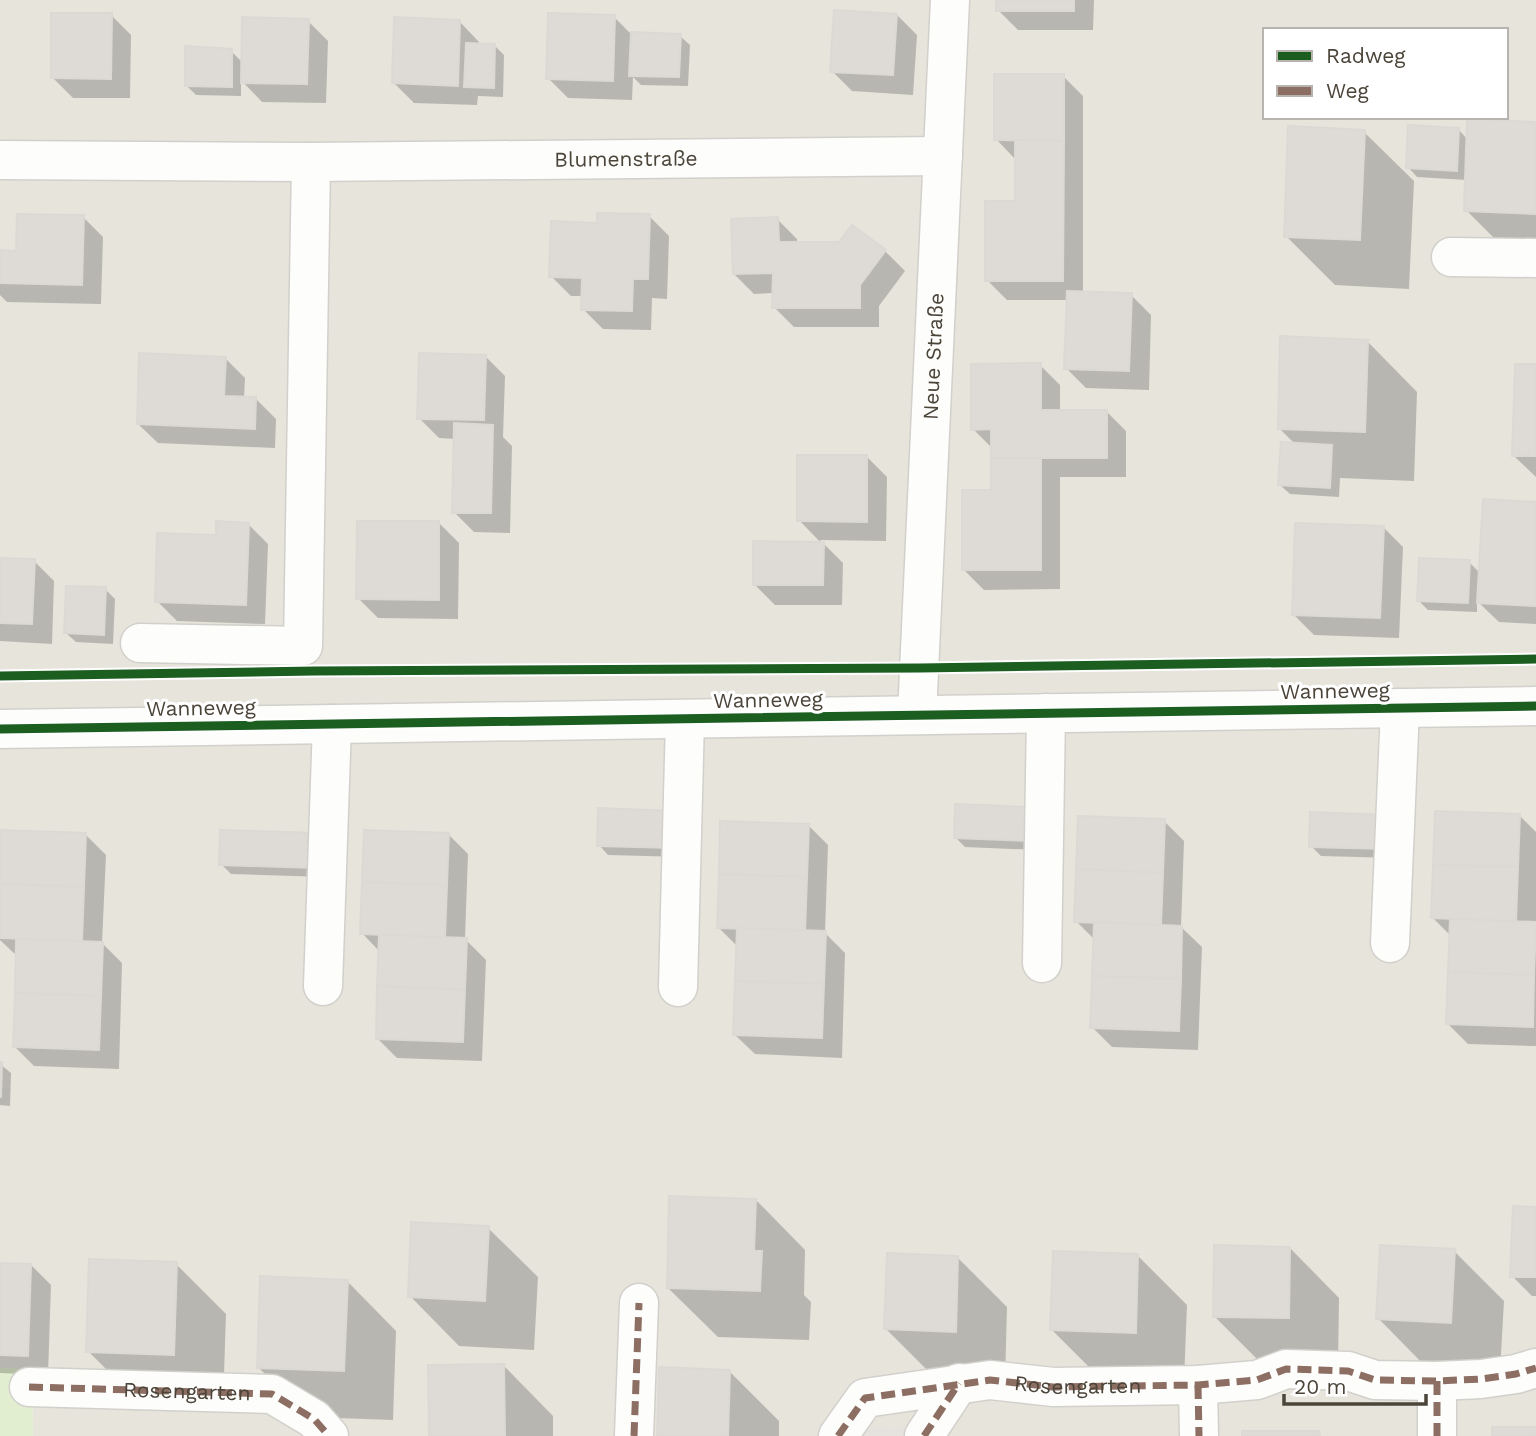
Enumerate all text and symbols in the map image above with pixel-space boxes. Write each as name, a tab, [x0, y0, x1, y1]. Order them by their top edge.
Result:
legend	[1263, 28, 1508, 119]
text: Radweg	[1326, 43, 1406, 68]
text: Weg	[1326, 78, 1370, 103]
street label: Blumenstraße	[554, 145, 698, 172]
street label: Neue Straße	[918, 292, 948, 420]
street label: Wanneweg	[1280, 677, 1391, 704]
street label: Wanneweg	[713, 686, 824, 713]
street label: Wanneweg	[146, 694, 257, 721]
scale bar	[1284, 1362, 1426, 1406]
street label: Rosengarten	[1013, 1370, 1142, 1399]
text: 20 m	[1294, 1374, 1346, 1399]
street label: Rosengarten	[123, 1377, 251, 1405]

